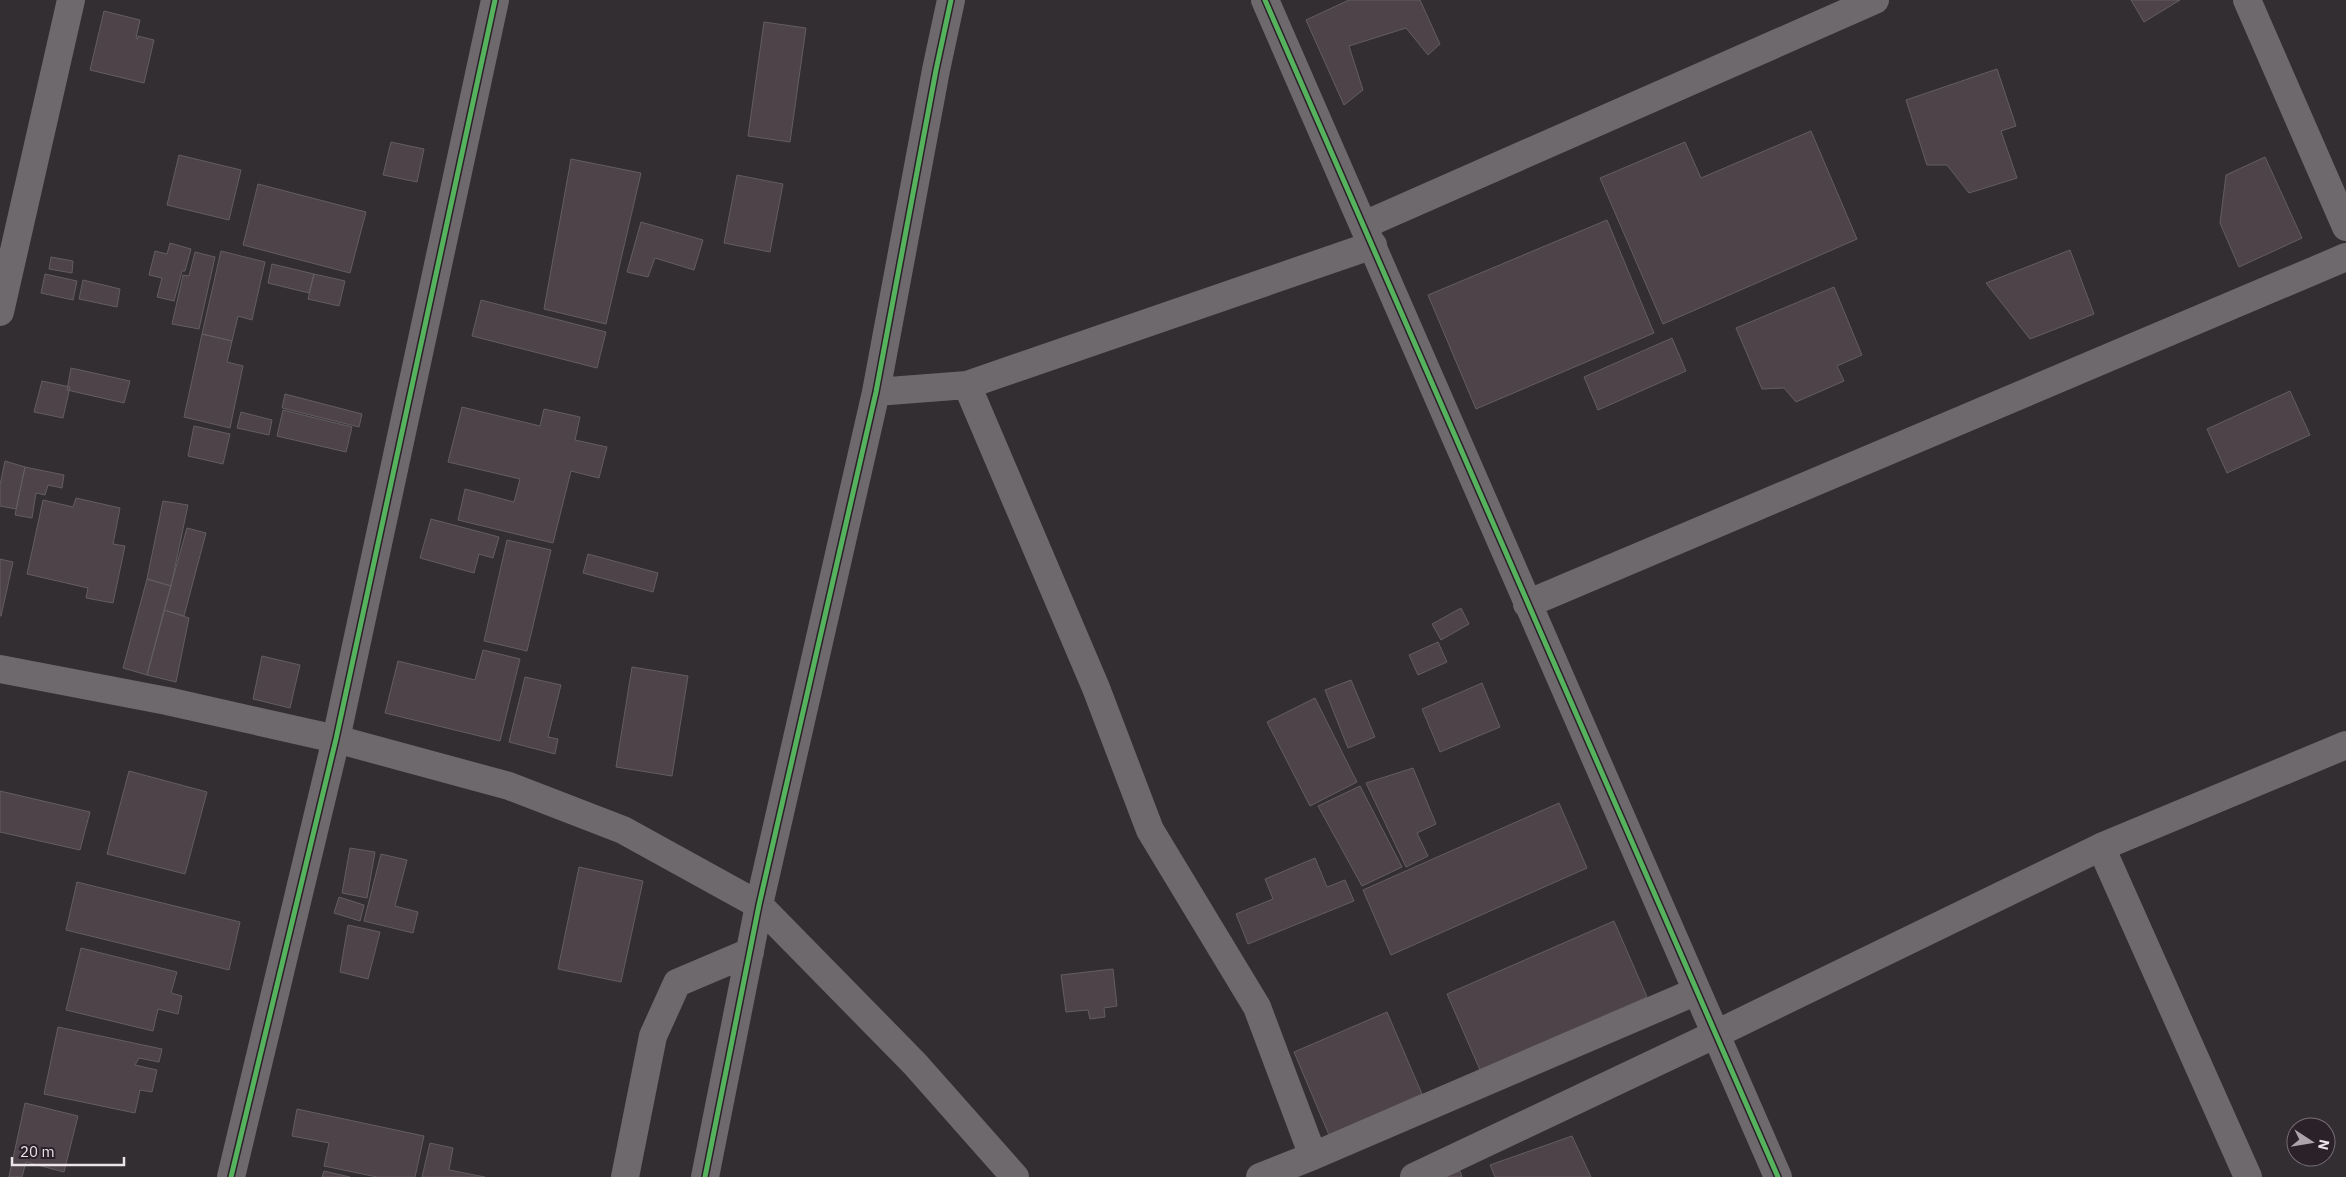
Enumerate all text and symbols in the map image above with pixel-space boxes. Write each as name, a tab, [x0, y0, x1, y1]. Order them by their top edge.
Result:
north arrow	[2286, 1117, 2336, 1167]
scale bar	[12, 1134, 125, 1166]
text: N	[2314, 1138, 2334, 1152]
text: 20 m	[20, 1142, 55, 1161]

